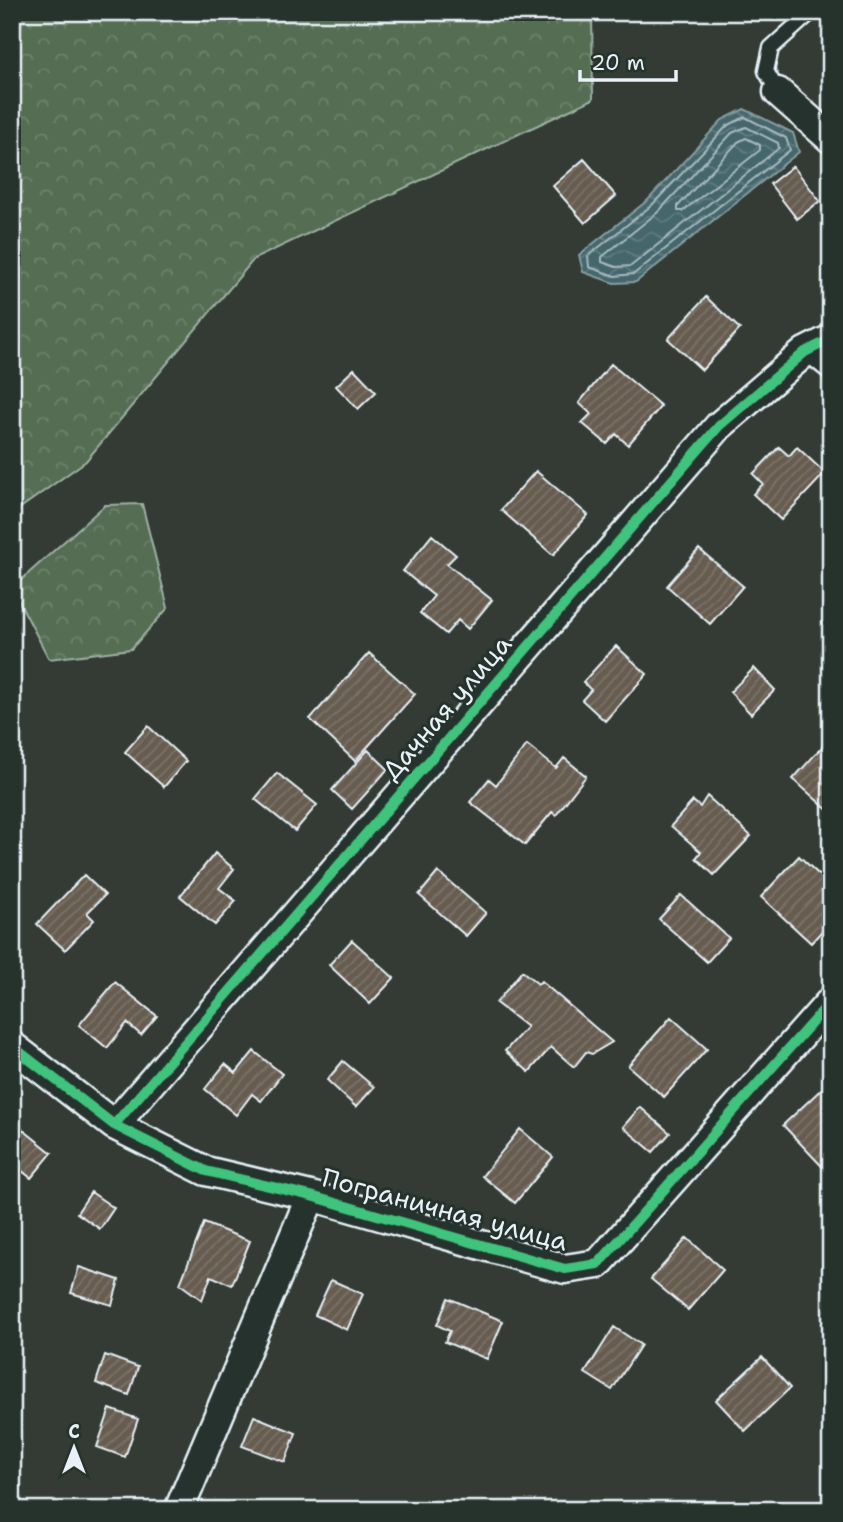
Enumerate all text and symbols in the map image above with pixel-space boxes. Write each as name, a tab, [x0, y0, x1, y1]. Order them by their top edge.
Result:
scale bar	[580, 38, 677, 82]
text: 20 m	[591, 49, 645, 77]
street label: Дачная улица	[373, 627, 519, 787]
street label: Пограничная улица	[318, 1159, 572, 1259]
north arrow	[38, 1414, 108, 1484]
text: С	[68, 1419, 80, 1444]

